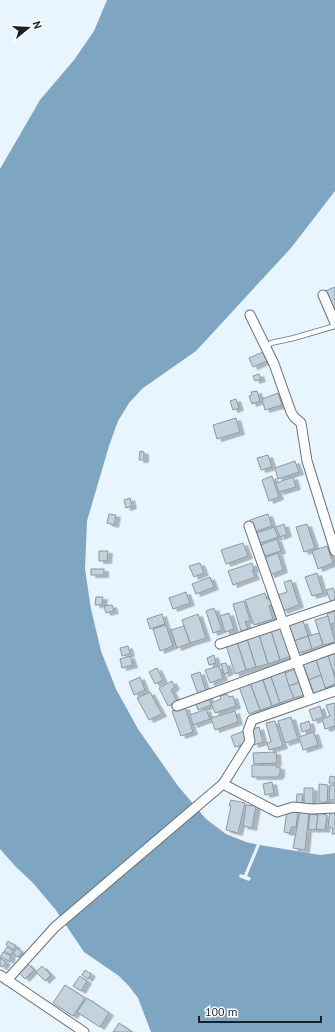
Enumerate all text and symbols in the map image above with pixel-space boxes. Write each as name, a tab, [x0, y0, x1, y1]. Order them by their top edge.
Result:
north arrow	[8, 8, 48, 48]
text: N	[30, 19, 45, 31]
scale bar	[199, 998, 321, 1024]
text: 100 m	[205, 1004, 238, 1019]

